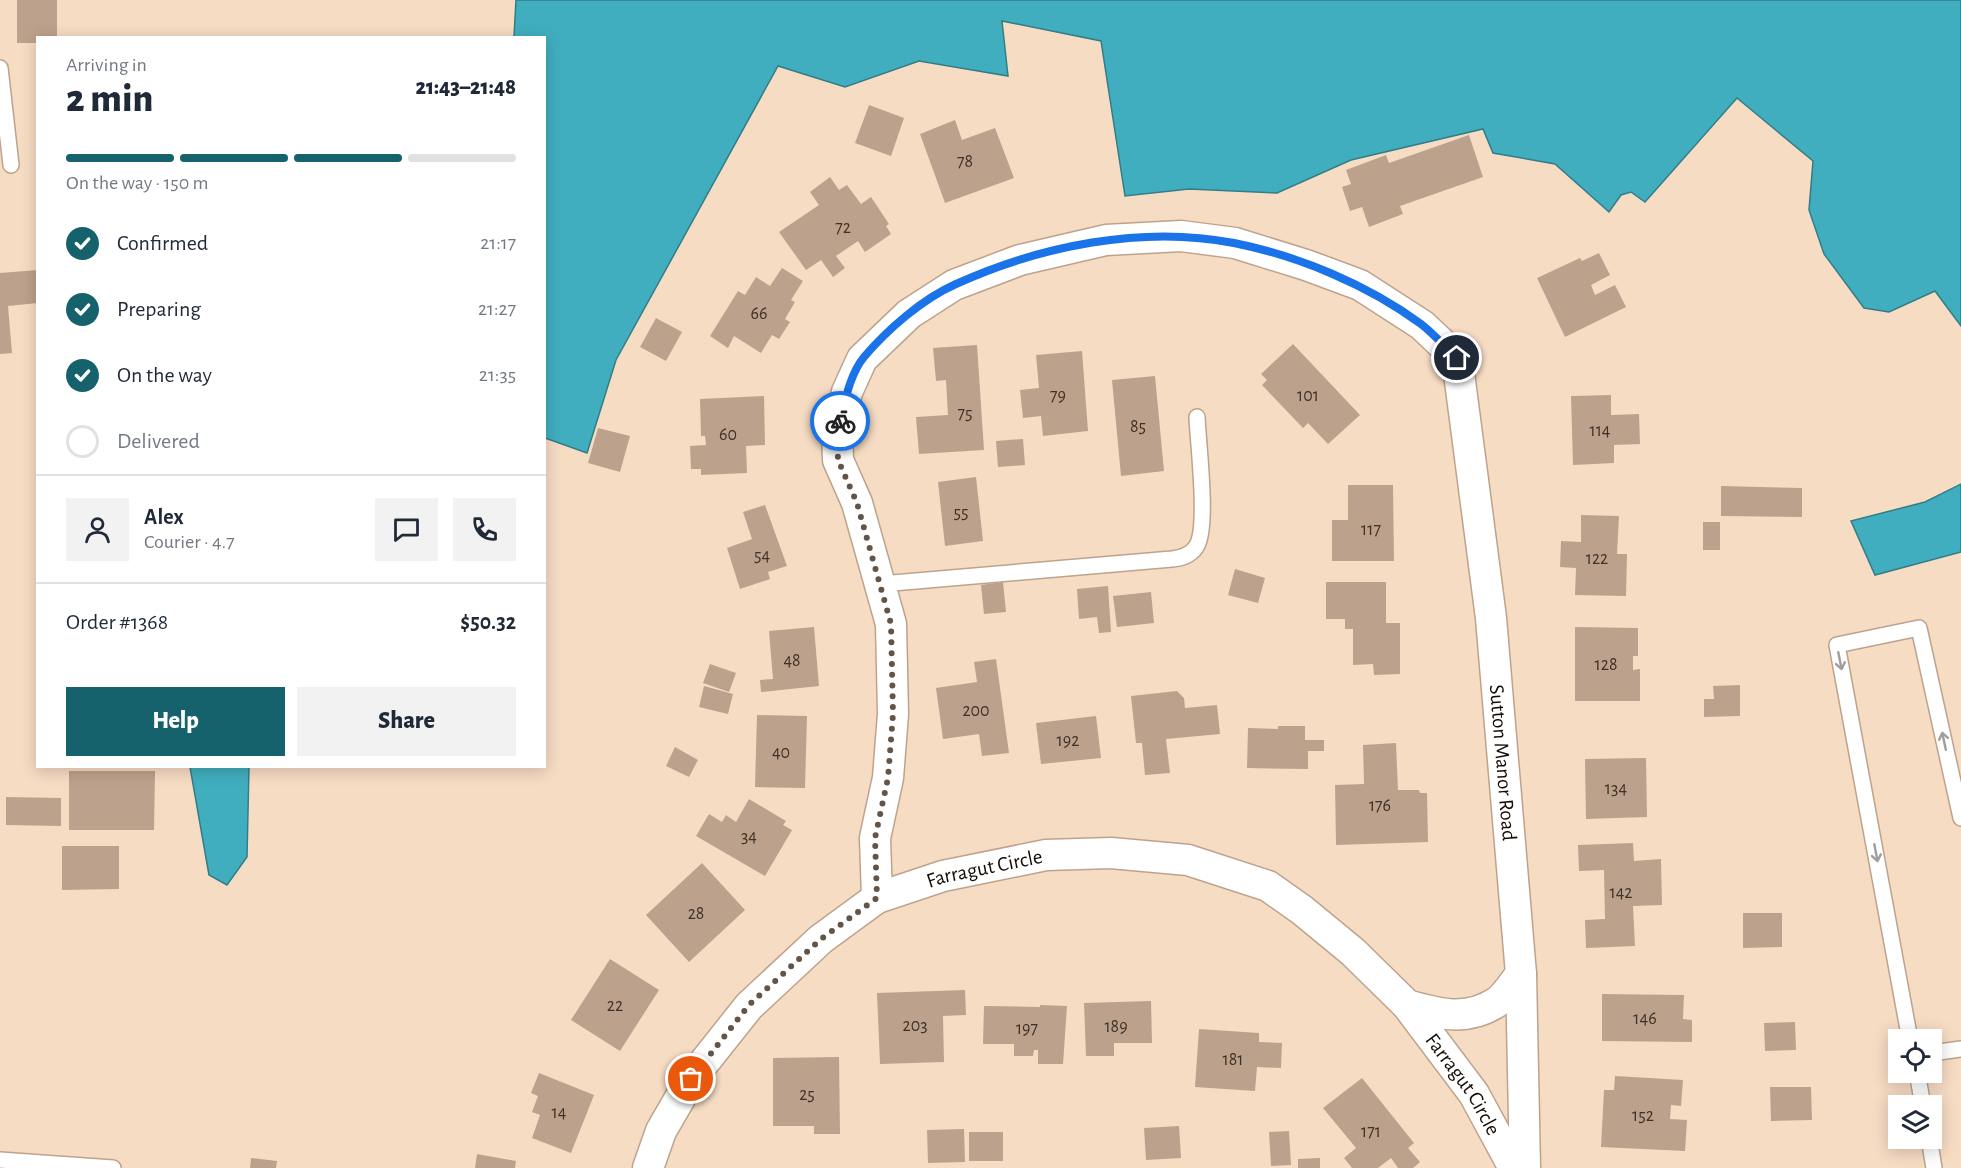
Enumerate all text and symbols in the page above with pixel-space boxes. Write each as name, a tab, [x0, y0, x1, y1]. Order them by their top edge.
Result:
text: Arriving in	[66, 55, 147, 75]
text: 21:43–21:48	[415, 76, 516, 98]
text: 2 min	[66, 80, 153, 119]
house number: 78	[957, 153, 973, 171]
text: On the way · 150 m	[66, 173, 209, 193]
house number: 72	[835, 219, 851, 237]
icon: check	[66, 227, 99, 260]
text: Confirmed	[117, 232, 208, 254]
text: 21:17	[480, 233, 516, 253]
icon: check	[66, 293, 99, 326]
text: Preparing	[117, 298, 201, 320]
text: 21:27	[478, 299, 516, 319]
house number: 66	[751, 305, 767, 323]
pin	[1431, 332, 1482, 383]
icon: home	[1440, 341, 1473, 374]
icon: check	[66, 359, 99, 392]
text: On the way	[117, 364, 212, 386]
text: 21:35	[479, 365, 516, 385]
house number: 79	[1050, 387, 1066, 405]
house number: 101	[1297, 387, 1319, 405]
courier	[810, 391, 870, 451]
icon: bike	[824, 405, 857, 438]
house number: 75	[957, 405, 973, 423]
house number: 85	[1130, 418, 1146, 436]
house number: 114	[1589, 422, 1611, 440]
house number: 60	[719, 426, 737, 444]
text: Delivered	[117, 430, 200, 452]
button: person	[66, 498, 129, 561]
button: chat	[375, 498, 438, 561]
button: phone	[453, 498, 516, 561]
house number: 55	[953, 504, 969, 522]
text: Alex	[144, 506, 184, 528]
house number: 117	[1361, 521, 1381, 539]
text: Courier · 4.7	[144, 532, 235, 552]
house number: 54	[754, 547, 770, 565]
house number: 122	[1586, 550, 1608, 568]
text: Order #1368	[66, 611, 168, 633]
text: $50.32	[460, 611, 516, 633]
one-way arrow	[1835, 651, 1846, 671]
house number: 48	[783, 652, 801, 670]
house number: 128	[1595, 656, 1617, 674]
street label: Sutton Manor Road	[1486, 684, 1520, 842]
button: Help	[66, 687, 285, 756]
button: Share	[297, 687, 516, 756]
house number: 200	[962, 702, 990, 720]
one-way arrow	[1938, 731, 1949, 751]
house number: 192	[1057, 732, 1079, 750]
house number: 40	[772, 744, 790, 762]
house number: 134	[1605, 780, 1627, 798]
house number: 176	[1369, 797, 1391, 815]
house number: 34	[741, 828, 757, 846]
one-way arrow	[1871, 843, 1882, 862]
street label: Farragut Circle	[924, 846, 1044, 892]
house number: 142	[1609, 884, 1633, 902]
house number: 28	[688, 905, 704, 923]
house number: 22	[607, 997, 623, 1015]
house number: 146	[1633, 1010, 1657, 1028]
house number: 203	[902, 1017, 928, 1035]
house number: 189	[1104, 1018, 1128, 1036]
house number: 197	[1016, 1020, 1038, 1038]
map controls	[1888, 1029, 1942, 1149]
button: locate	[1888, 1029, 1942, 1083]
street label: Farragut Circle	[1421, 1030, 1504, 1139]
house number: 181	[1223, 1051, 1243, 1069]
pin	[665, 1053, 716, 1104]
icon: bag	[674, 1062, 707, 1095]
house number: 25	[799, 1086, 815, 1104]
button: layers	[1888, 1095, 1942, 1149]
house number: 14	[552, 1104, 567, 1122]
house number: 152	[1632, 1107, 1654, 1125]
house number: 171	[1361, 1123, 1381, 1141]

